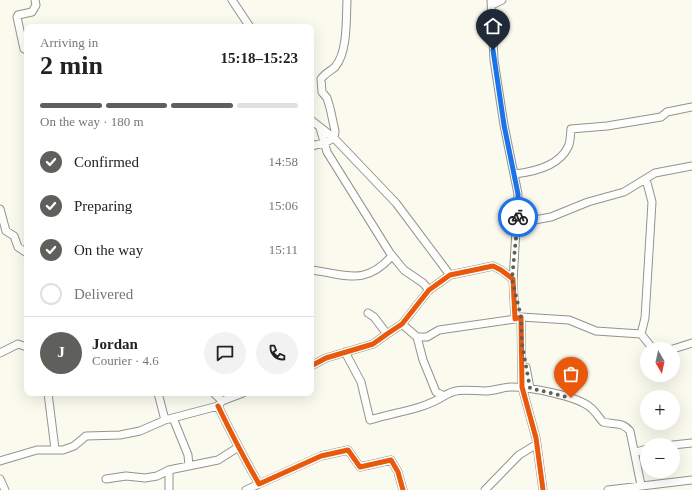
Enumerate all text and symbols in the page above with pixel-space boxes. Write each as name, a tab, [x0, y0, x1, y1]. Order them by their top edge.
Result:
pin	[476, 9, 510, 50]
icon: home	[482, 15, 504, 37]
text: Arriving in	[40, 35, 98, 50]
text: 15:18–15:23	[221, 50, 298, 66]
text: 2 min	[40, 51, 103, 80]
text: On the way · 180 m	[40, 114, 144, 129]
icon: check	[40, 151, 62, 173]
text: Confirmed	[74, 154, 139, 170]
text: 14:58	[268, 154, 298, 169]
icon: check	[40, 195, 62, 217]
courier	[498, 197, 538, 237]
text: Preparing	[74, 198, 132, 214]
text: 15:06	[268, 198, 298, 213]
icon: bike	[507, 206, 529, 228]
icon: check	[40, 239, 62, 261]
text: On the way	[74, 242, 143, 258]
text: 15:11	[269, 242, 298, 257]
text: Delivered	[74, 286, 133, 302]
button: chat	[204, 332, 246, 374]
button: phone	[256, 332, 298, 374]
text: Jordan	[92, 336, 138, 352]
north arrow	[640, 342, 680, 382]
map controls	[640, 342, 680, 478]
text: J	[57, 344, 65, 360]
text: Courier · 4.6	[92, 353, 159, 368]
pin	[554, 357, 588, 398]
icon: bag	[560, 363, 582, 385]
button: +	[640, 390, 680, 430]
button: −	[640, 438, 680, 478]

